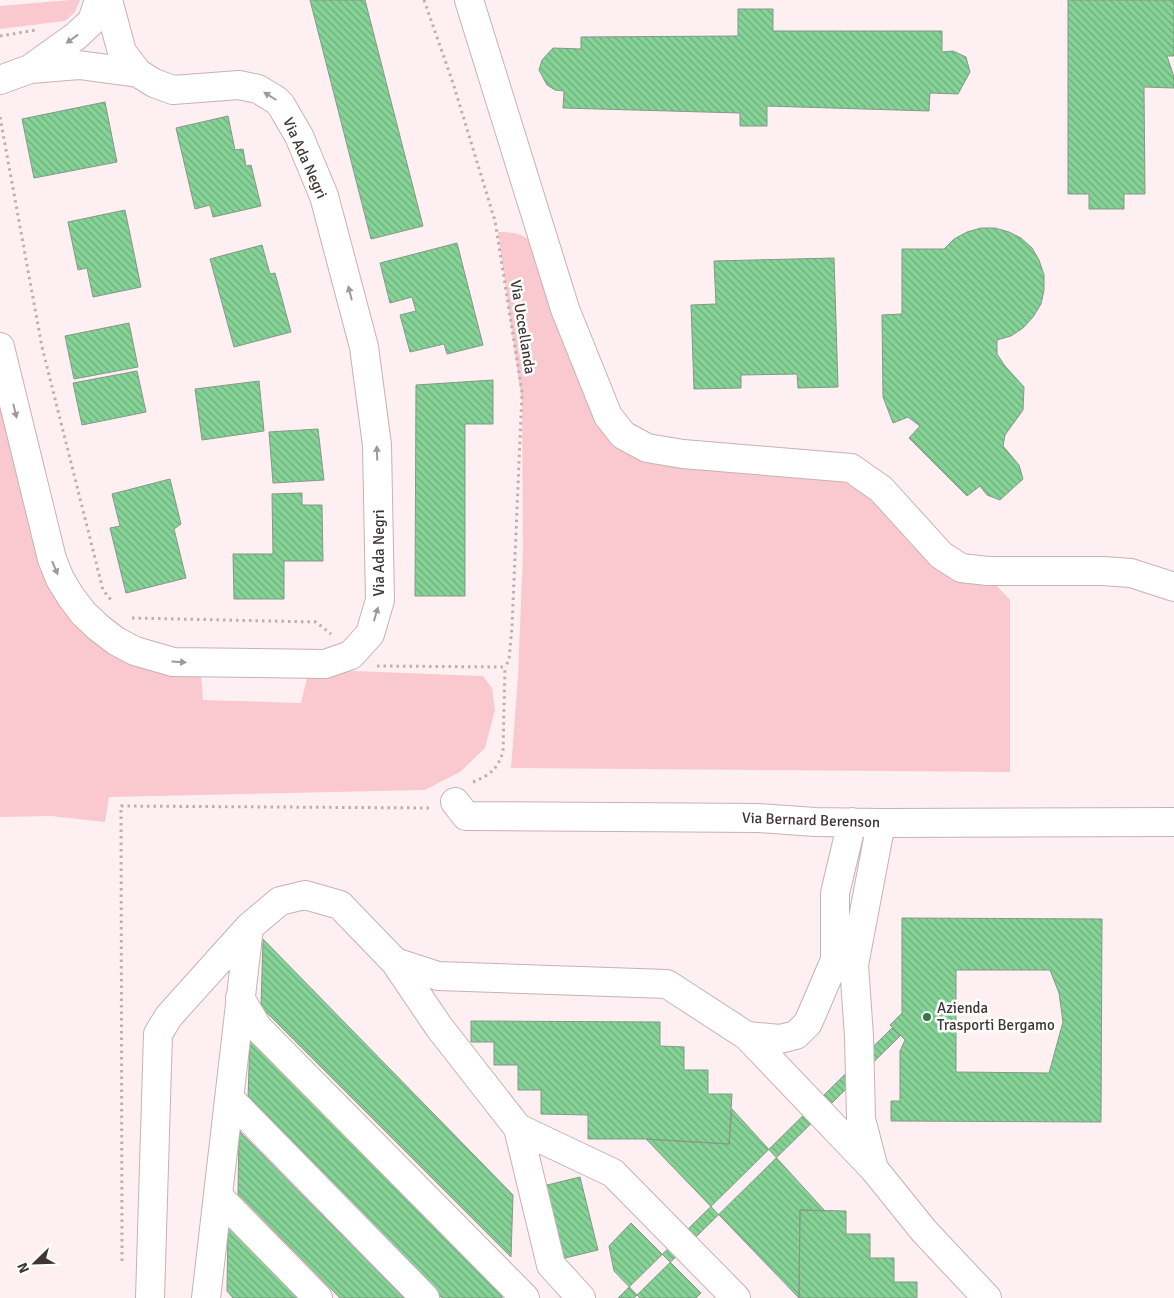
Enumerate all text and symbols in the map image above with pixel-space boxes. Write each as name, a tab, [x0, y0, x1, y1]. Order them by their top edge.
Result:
one-way arrow	[65, 34, 79, 44]
one-way arrow	[263, 92, 277, 101]
street label: Via Ada Negri	[279, 115, 331, 201]
street label: Via Uccellanda	[507, 279, 539, 375]
one-way arrow	[346, 285, 354, 300]
one-way arrow	[11, 404, 19, 419]
one-way arrow	[373, 444, 381, 460]
street label: Via Ada Negri	[370, 510, 388, 596]
one-way arrow	[52, 561, 60, 575]
one-way arrow	[372, 607, 380, 622]
one-way arrow	[171, 658, 187, 666]
street label: Via Bernard Berenson	[742, 809, 880, 831]
place label: Azienda Trasporti Bergamo	[937, 999, 1055, 1034]
marker: Azienda Trasporti Bergamo	[921, 1011, 933, 1023]
north arrow	[10, 1238, 60, 1288]
text: N	[14, 1260, 33, 1276]

